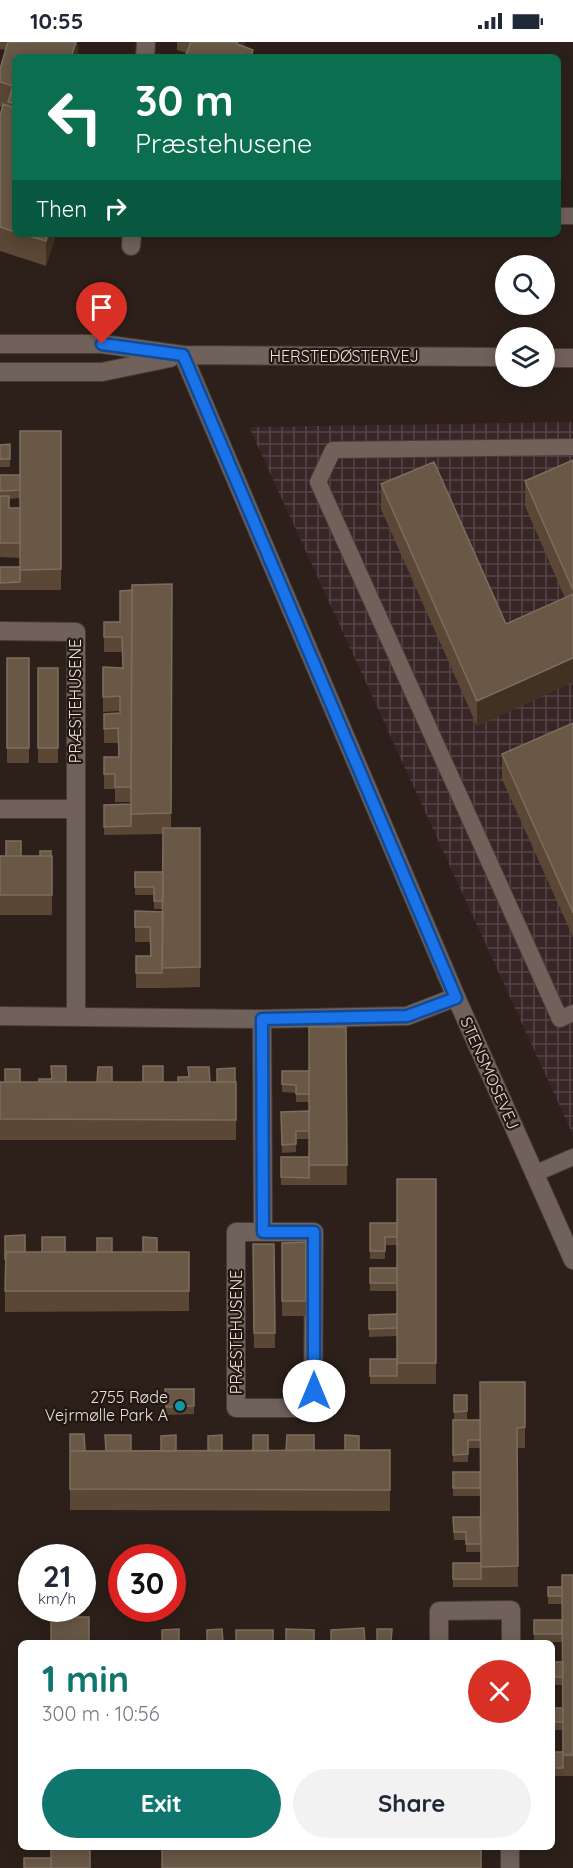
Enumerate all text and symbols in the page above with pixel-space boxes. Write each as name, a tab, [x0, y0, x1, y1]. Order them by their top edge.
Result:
text: 10:55	[30, 7, 83, 35]
text: 30 m	[135, 74, 234, 127]
icon: left	[36, 78, 114, 156]
text: Præstehusene	[135, 126, 312, 160]
icon: right	[99, 192, 132, 225]
text: Then	[36, 195, 87, 223]
map controls	[495, 255, 555, 387]
button: search	[495, 255, 555, 315]
pin	[76, 282, 127, 344]
icon: arrive	[85, 291, 118, 324]
button: layers	[495, 327, 555, 387]
street label: HERSTEDØSTERVEJ	[269, 346, 419, 366]
street label: PRÆSTEHUSENE	[65, 639, 85, 763]
street label: STENSMOSEVEJ	[456, 1014, 524, 1132]
street label: PRÆSTEHUSENE	[226, 1270, 246, 1394]
position arrow	[282, 1359, 346, 1423]
place label: 2755 Røde Vejrmølle Park A	[45, 1387, 168, 1425]
marker: 2755 Røde Vejrmølle Park A	[173, 1399, 187, 1413]
speed limit sign: 30	[108, 1544, 186, 1622]
text: 21	[43, 1557, 71, 1595]
text: km/h	[38, 1589, 76, 1608]
text: 1 min	[42, 1656, 129, 1701]
button: close	[468, 1660, 531, 1723]
text: 300 m · 10:56	[42, 1701, 160, 1726]
button: Exit	[42, 1769, 281, 1838]
button: Share	[293, 1769, 531, 1838]

